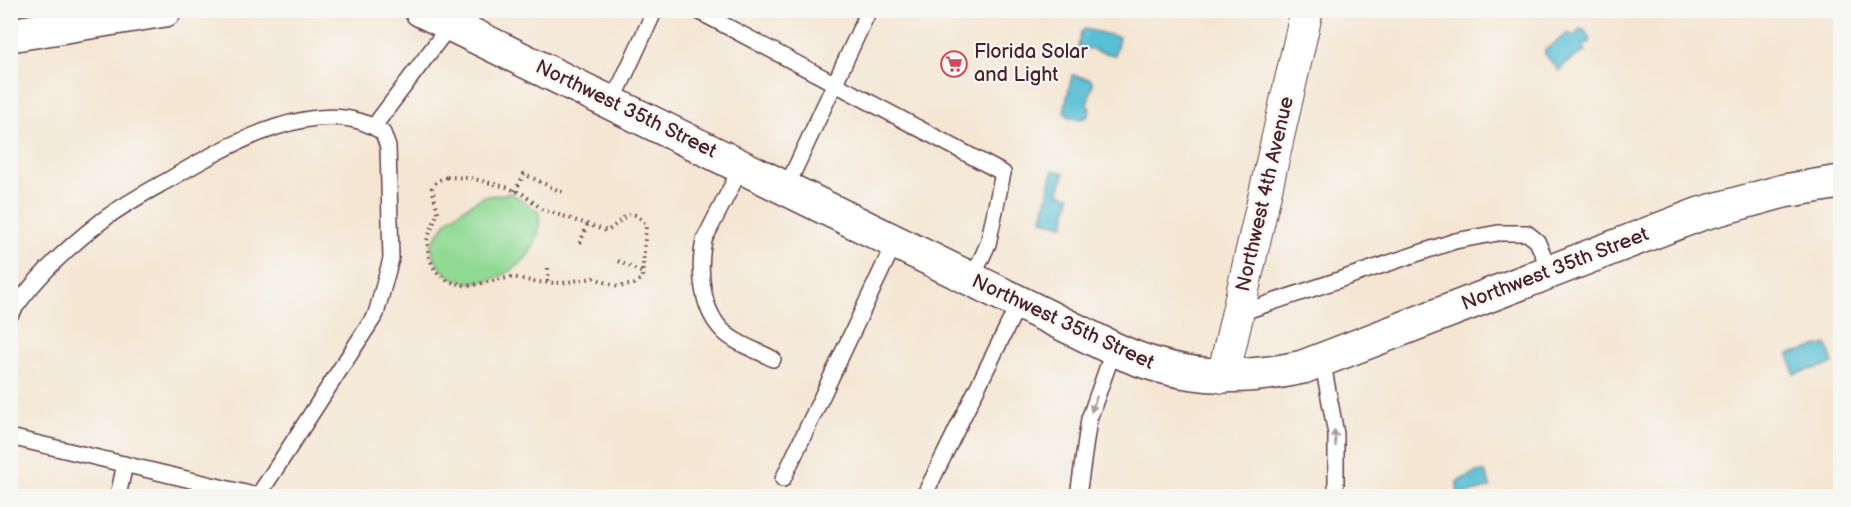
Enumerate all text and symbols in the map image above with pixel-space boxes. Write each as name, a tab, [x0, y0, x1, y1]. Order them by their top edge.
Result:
place label: Florida Solar and Light	[974, 40, 1088, 87]
supermarket icon: Florida Solar and Light	[939, 49, 969, 79]
street label: Northwest 35th Street	[532, 55, 720, 163]
street label: Northwest 4th Avenue	[1231, 94, 1299, 294]
street label: Northwest 35th Street	[1458, 222, 1652, 316]
street label: Northwest 35th Street	[968, 269, 1158, 375]
one-way arrow	[1089, 395, 1099, 413]
one-way arrow	[1331, 429, 1340, 448]

